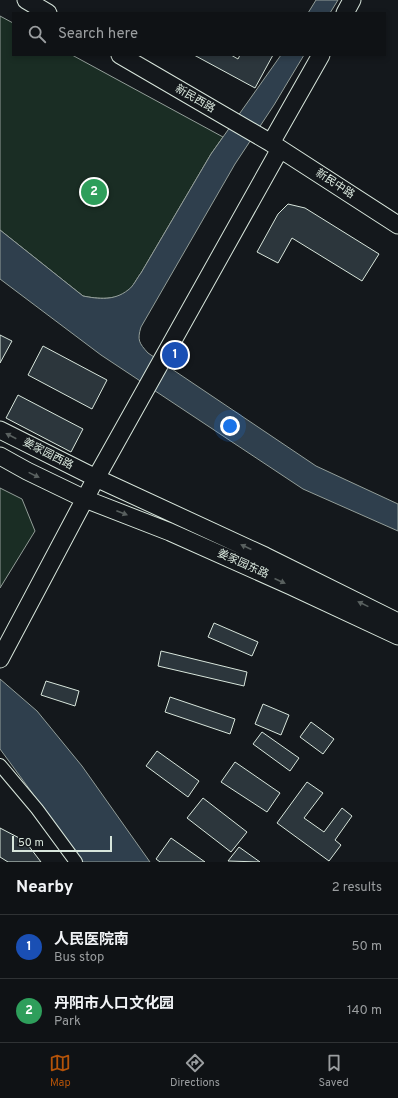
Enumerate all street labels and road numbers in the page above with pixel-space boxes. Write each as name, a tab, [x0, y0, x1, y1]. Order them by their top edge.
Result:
street label: 新民西路	[172, 82, 218, 116]
street label: 新民中路	[313, 166, 357, 202]
street label: 姜家园西路	[20, 435, 76, 473]
street label: 姜家园东路	[215, 546, 271, 582]

